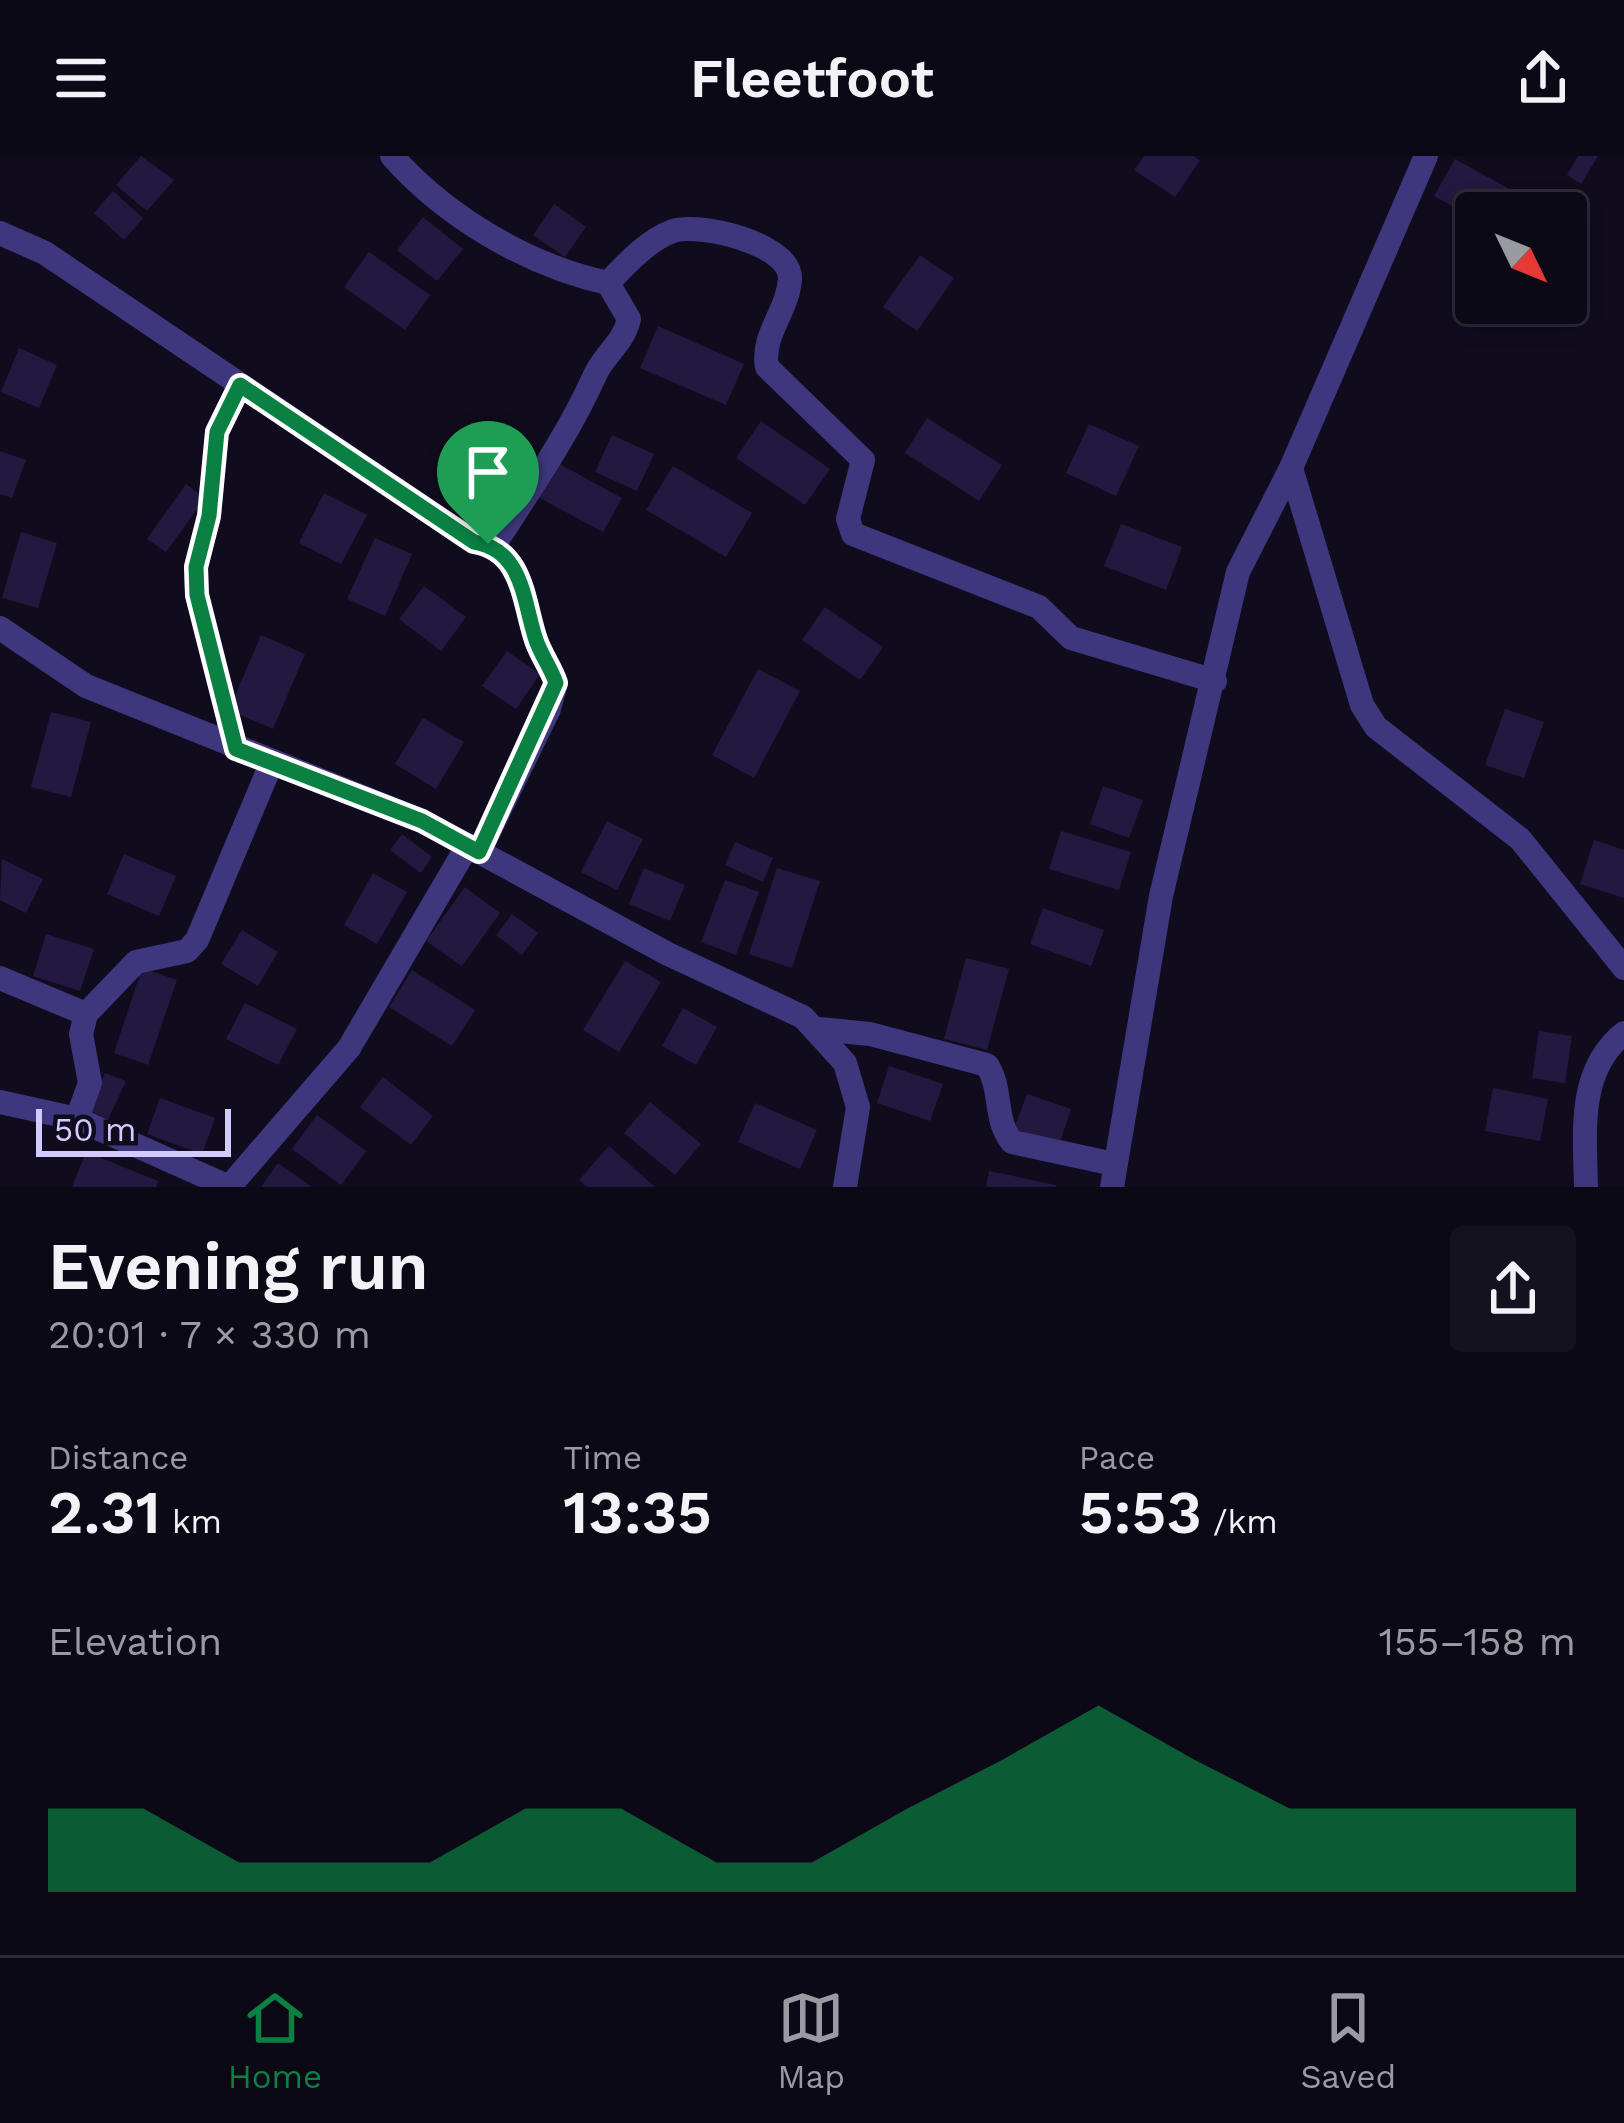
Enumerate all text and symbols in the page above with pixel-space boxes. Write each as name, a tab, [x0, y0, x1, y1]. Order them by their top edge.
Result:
icon: menu	[48, 45, 114, 111]
icon: share	[1510, 45, 1576, 111]
text: Fleetfoot	[690, 47, 934, 110]
north arrow	[1455, 192, 1587, 324]
map controls	[1455, 192, 1587, 324]
pin	[437, 421, 539, 544]
icon: arrive	[455, 439, 521, 505]
scale bar	[36, 1103, 231, 1156]
text: 50 m	[54, 1110, 136, 1149]
button: share	[1450, 1226, 1576, 1352]
text: Evening run	[48, 1228, 429, 1305]
text: 20:01 · 7 × 330 m	[48, 1312, 371, 1357]
text: Distance	[48, 1438, 188, 1477]
text: Time	[563, 1438, 642, 1477]
text: Pace	[1079, 1438, 1155, 1477]
text: 2.31	[48, 1477, 161, 1548]
text: 13:35	[563, 1477, 712, 1548]
text: 5:53	[1079, 1477, 1202, 1548]
text: km	[161, 1502, 222, 1541]
text: /km	[1202, 1502, 1278, 1541]
text: Elevation	[48, 1619, 222, 1664]
text: 155–158 m	[1379, 1619, 1576, 1664]
tab: Home	[228, 1985, 322, 2096]
tab: Map	[778, 1985, 845, 2096]
tab: Saved	[1300, 1985, 1396, 2096]

